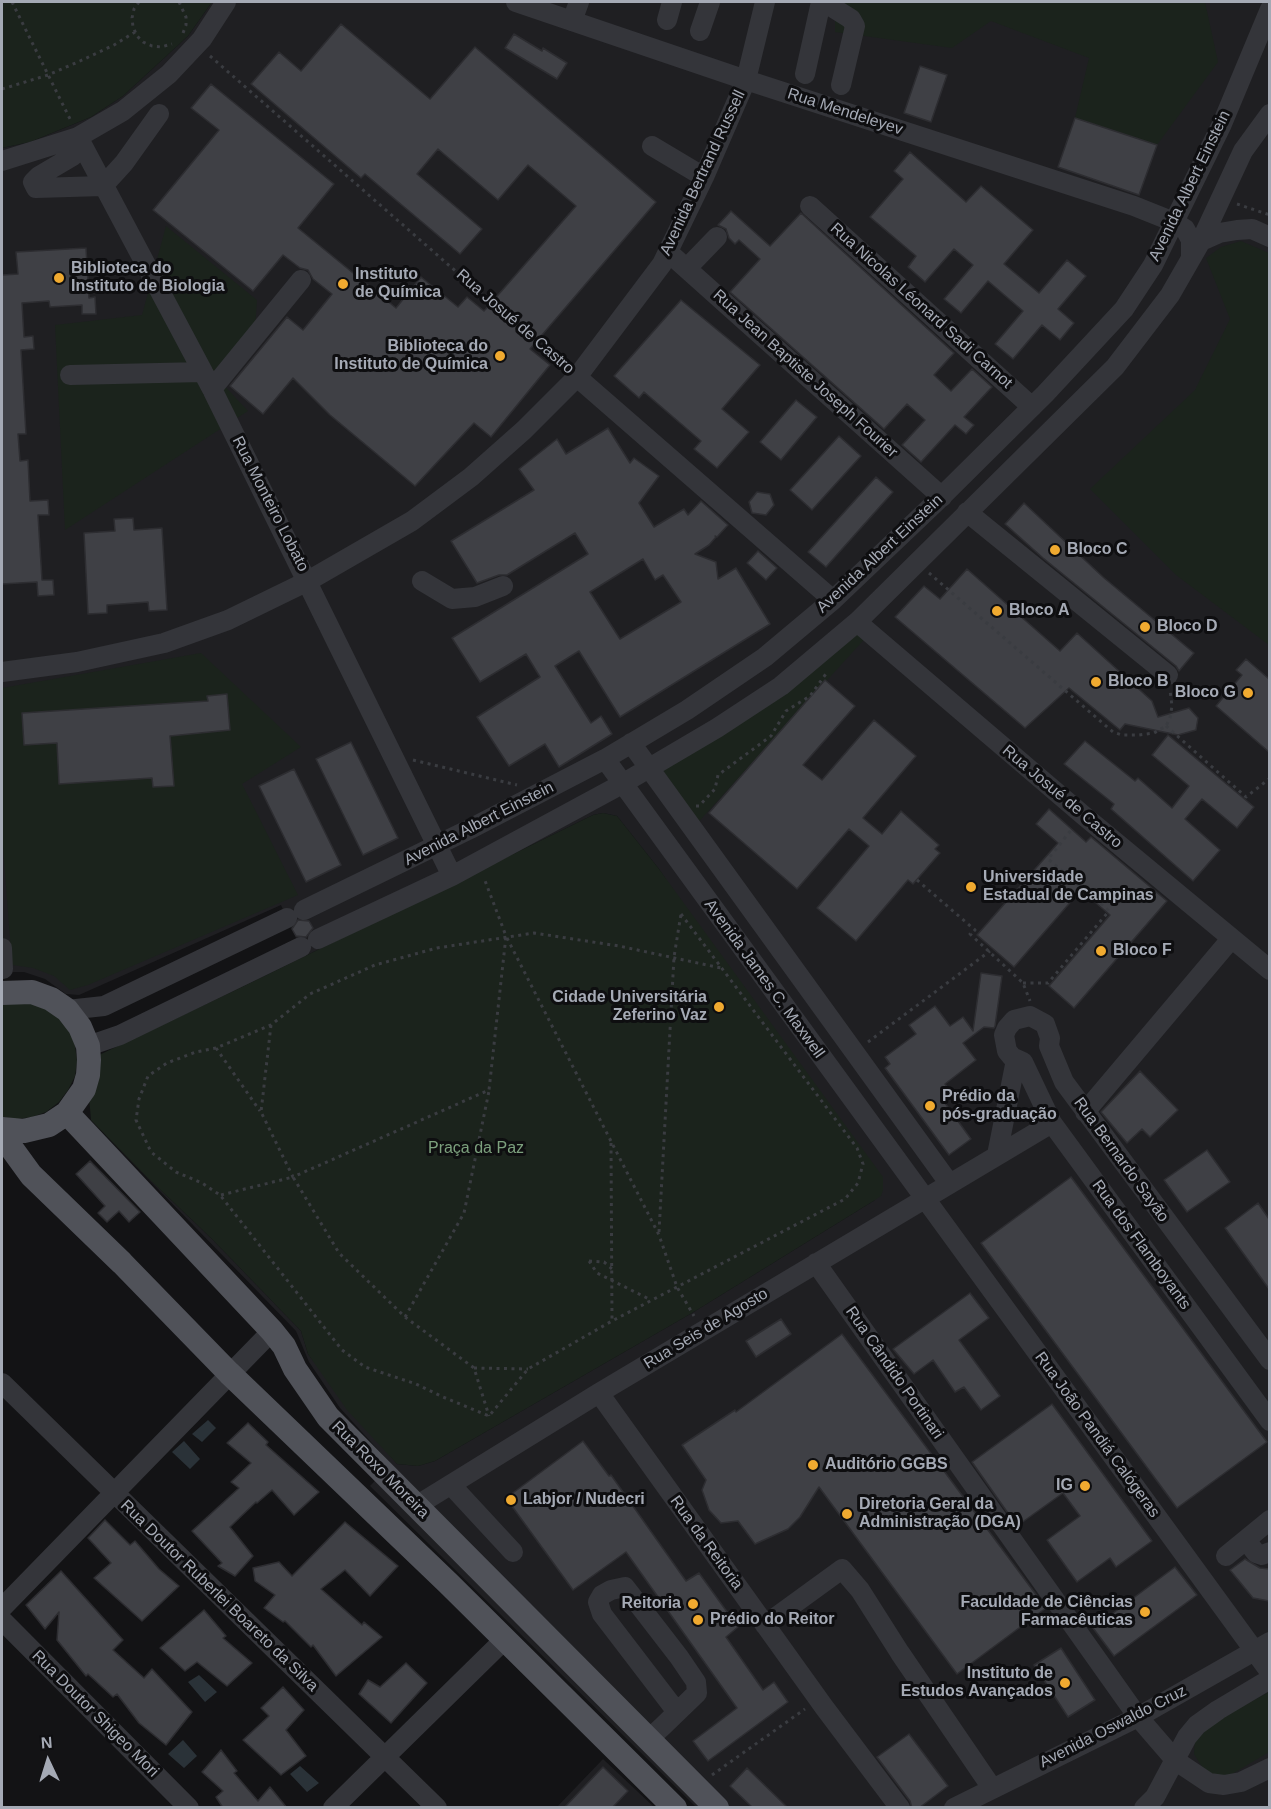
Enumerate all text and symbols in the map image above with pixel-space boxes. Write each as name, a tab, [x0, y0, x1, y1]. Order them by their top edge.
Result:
street label: Rua Mendeleyev	[785, 84, 905, 140]
street label: Avenida Bertrand Russell	[656, 87, 750, 259]
street label: Avenida Albert Einstein	[1145, 108, 1235, 264]
street label: Rua Nicolas Léonard Sadi Carnot	[826, 219, 1016, 393]
place label: Biblioteca do Instituto de Biologia	[71, 259, 225, 297]
place label: Instituto de Química	[355, 265, 441, 303]
street label: Rua Josué de Castro	[452, 265, 578, 379]
marker: Biblioteca do Instituto de Biologia	[52, 271, 66, 285]
marker: Instituto de Química	[336, 277, 350, 291]
street label: Rua Jean Baptiste Joseph Fourier	[709, 286, 901, 462]
place label: Biblioteca do Instituto de Química	[334, 337, 488, 375]
marker: Biblioteca do Instituto de Química	[493, 349, 507, 363]
street label: Rua Monteiro Lobato	[228, 433, 312, 575]
street label: Avenida Albert Einstein	[813, 491, 947, 617]
place label: Bloco C	[1067, 540, 1127, 560]
marker: Bloco C	[1048, 543, 1062, 557]
place label: Bloco A	[1009, 601, 1069, 621]
marker: Bloco A	[990, 604, 1004, 618]
place label: Bloco D	[1157, 617, 1217, 637]
marker: Bloco D	[1138, 620, 1152, 634]
place label: Bloco B	[1108, 672, 1168, 692]
marker: Bloco B	[1089, 675, 1103, 689]
place label: Bloco G	[1175, 683, 1236, 703]
marker: Bloco G	[1241, 686, 1255, 700]
street label: Rua Josué de Castro	[998, 741, 1126, 853]
street label: Avenida Albert Einstein	[401, 778, 557, 870]
place label: Universidade Estadual de Campinas	[983, 868, 1154, 906]
marker: Universidade Estadual de Campinas	[964, 880, 978, 894]
street label: Avenida James C. Maxwell	[700, 896, 828, 1062]
place label: Bloco F	[1113, 941, 1172, 961]
marker: Bloco F	[1094, 944, 1108, 958]
place label: Cidade Universitária Zeferino Vaz	[552, 988, 707, 1026]
marker: Cidade Universitária Zeferino Vaz	[712, 1000, 726, 1014]
place label: Prédio da pós-graduação	[942, 1087, 1057, 1125]
street label: Rua Bernardo Sayão	[1069, 1094, 1173, 1226]
marker: Prédio da pós-graduação	[923, 1099, 937, 1113]
park label: Praça da Paz	[428, 1139, 524, 1159]
street label: Rua dos Flamboyants	[1087, 1176, 1195, 1314]
street label: Rua Seis de Agosto	[640, 1284, 772, 1374]
street label: Rua Cândido Portinari	[841, 1303, 947, 1443]
street label: Rua João Pandiá Calógeras	[1030, 1348, 1164, 1522]
street label: Rua Roxo Moreira	[327, 1417, 433, 1523]
place label: Auditório GGBS	[825, 1455, 948, 1475]
marker: Auditório GGBS	[806, 1458, 820, 1472]
place label: IG	[1056, 1476, 1073, 1496]
marker: IG	[1078, 1479, 1092, 1493]
place label: Labjor / Nudecri	[523, 1490, 645, 1510]
street label: Rua da Reitoria	[666, 1492, 746, 1594]
marker: Labjor / Nudecri	[504, 1493, 518, 1507]
place label: Diretoria Geral da Administração (DGA)	[859, 1495, 1021, 1533]
street label: Rua Doutor Ruberlei Boareto da Silva	[116, 1496, 322, 1696]
marker: Diretoria Geral da Administração (DGA)	[840, 1507, 854, 1521]
place label: Faculdade de Ciências Farmacêuticas	[960, 1593, 1133, 1631]
place label: Reitoria	[621, 1594, 681, 1614]
marker: Reitoria	[686, 1597, 700, 1611]
marker: Faculdade de Ciências Farmacêuticas	[1138, 1605, 1152, 1619]
place label: Prédio do Reitor	[710, 1610, 834, 1630]
marker: Prédio do Reitor	[691, 1613, 705, 1627]
street label: Rua Doutor Shigeo Mori	[28, 1647, 162, 1781]
place label: Instituto de Estudos Avançados	[901, 1664, 1053, 1702]
marker: Instituto de Estudos Avançados	[1058, 1676, 1072, 1690]
street label: Avenida Oswaldo Cruz	[1036, 1682, 1190, 1772]
north arrow	[18, 1731, 78, 1791]
text: N	[40, 1734, 53, 1751]

